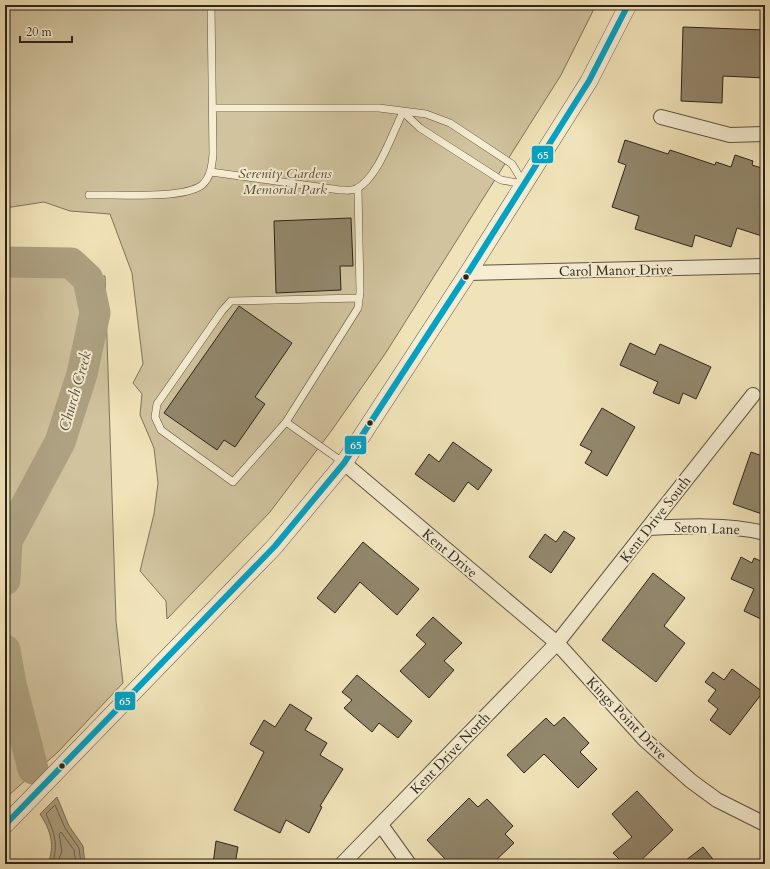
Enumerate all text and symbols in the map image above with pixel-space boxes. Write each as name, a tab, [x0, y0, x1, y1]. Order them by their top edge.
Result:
scale bar	[20, 18, 72, 44]
text: 20 m	[26, 24, 53, 40]
line badge: 65	[531, 145, 554, 164]
text: 65	[537, 148, 549, 163]
park label: Serenity Gardens Memorial Park	[238, 164, 332, 199]
street label: Carol Manor Drive	[559, 260, 673, 281]
unlabelled marker	[461, 272, 471, 282]
water label: Church Creek	[54, 348, 96, 433]
unlabelled marker	[365, 418, 375, 428]
line badge: 65	[344, 435, 367, 455]
text: 65	[350, 438, 362, 453]
street label: Kent Drive South	[616, 472, 695, 566]
street label: Seton Lane	[674, 518, 740, 539]
street label: Kent Drive	[418, 525, 481, 582]
street label: Kings Point Drive	[582, 673, 671, 764]
line badge: 65	[114, 691, 136, 711]
text: 65	[119, 694, 131, 709]
street label: Kent Drive North	[406, 708, 495, 799]
unlabelled marker	[57, 761, 67, 771]

